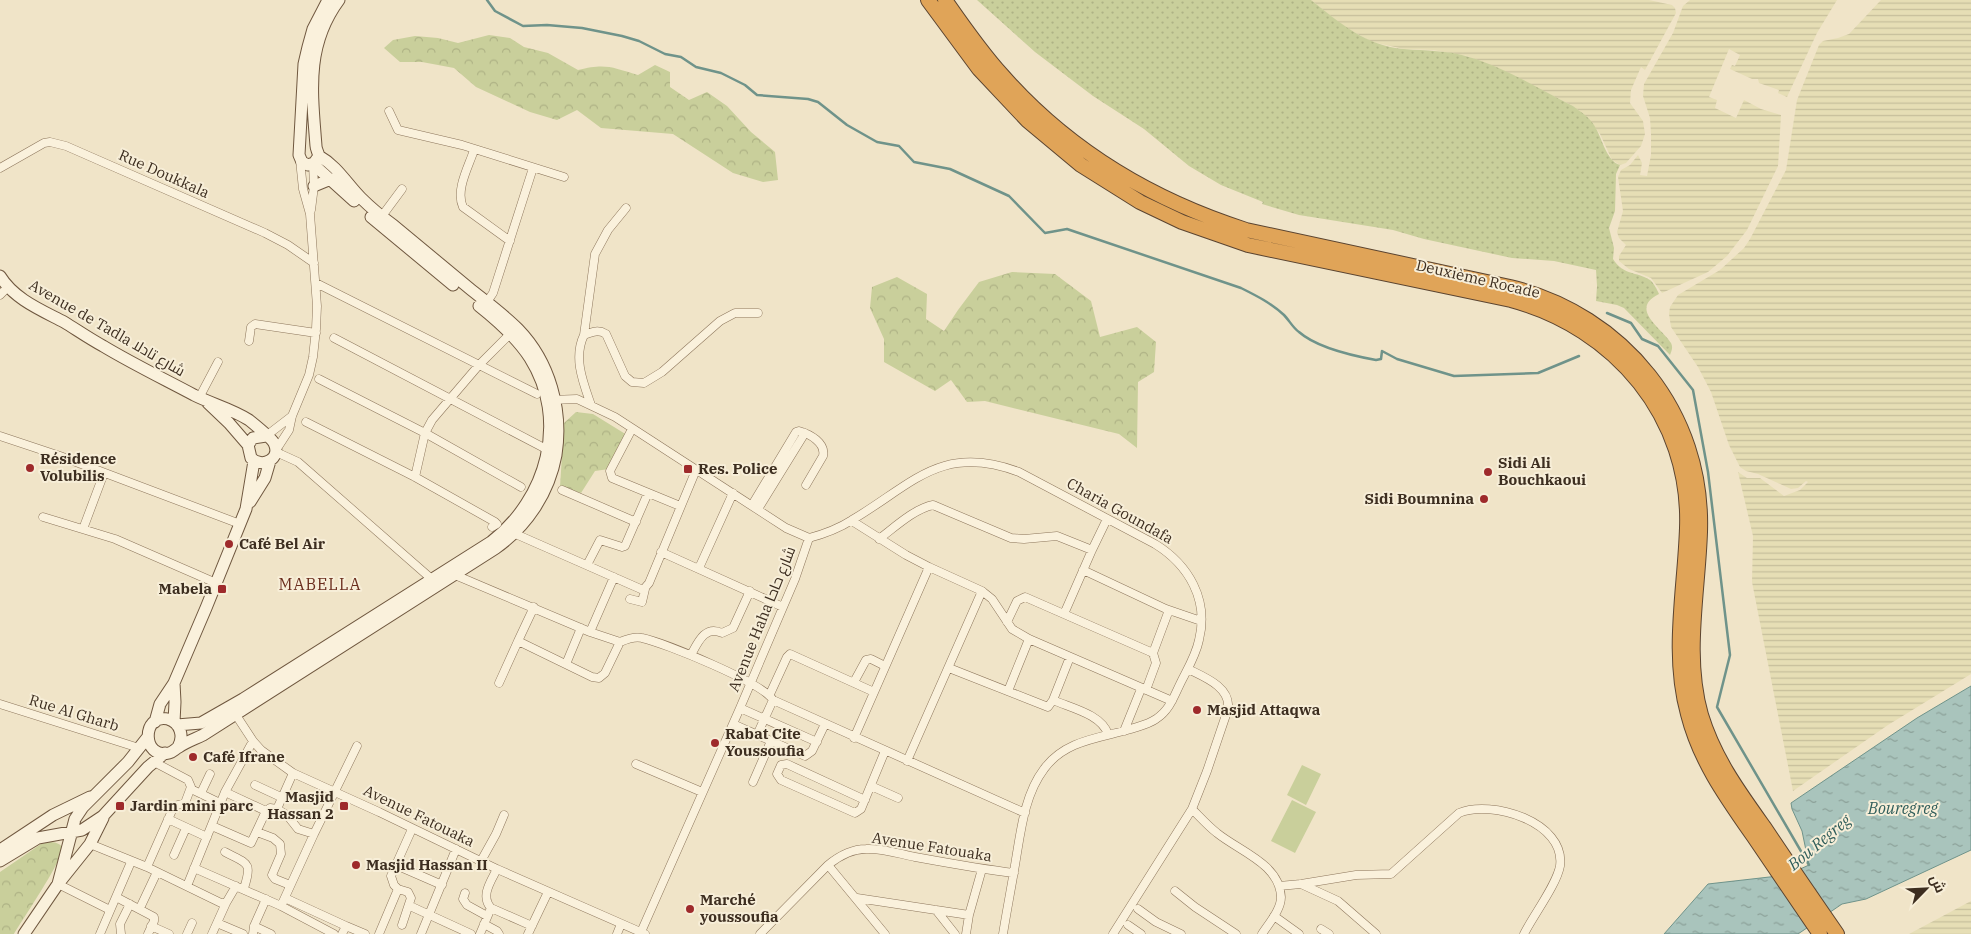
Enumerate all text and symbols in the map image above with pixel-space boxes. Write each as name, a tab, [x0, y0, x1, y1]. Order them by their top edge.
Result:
street label: Rue Doukkala	[116, 145, 213, 202]
street label: Deuxième Rocade	[1414, 255, 1542, 302]
street label: Avenue de Tadla شارع تادلا	[25, 275, 189, 382]
place label: Résidence Volubilis	[40, 449, 116, 485]
place label: Sidi Ali Bouchkaoui	[1498, 453, 1586, 489]
place label: Res. Police	[698, 459, 777, 478]
marker: Résidence Volubilis	[24, 462, 36, 474]
marker: Res. Police	[682, 463, 694, 475]
marker: Sidi Ali Bouchkaoui	[1482, 466, 1494, 478]
street label: Charia Goundafa	[1064, 473, 1177, 548]
place label: Sidi Boumnina	[1365, 489, 1474, 508]
marker: Sidi Boumnina	[1478, 493, 1490, 505]
place label: Café Bel Air	[239, 534, 326, 553]
marker: Café Bel Air	[223, 538, 235, 550]
street label: Avenue Haha شارع حاحا	[724, 543, 801, 695]
district label: MABELLA	[278, 574, 362, 594]
place label: Mabela	[159, 579, 212, 598]
marker: Mabela	[216, 583, 228, 595]
street label: Rue Al Gharb	[27, 690, 121, 735]
place label: Masjid Attaqwa	[1207, 700, 1321, 719]
marker: Masjid Attaqwa	[1191, 704, 1203, 716]
place label: Rabat Cite Youssoufia	[725, 724, 805, 760]
marker: Rabat Cite Youssoufia	[709, 737, 721, 749]
place label: Café Ifrane	[203, 747, 285, 766]
marker: Café Ifrane	[187, 751, 199, 763]
street label: Avenue Fatouaka	[361, 780, 478, 851]
place label: Masjid Hassan 2	[267, 787, 335, 823]
place label: Jardin mini parc	[130, 796, 253, 815]
water label: Bouregreg	[1867, 798, 1938, 818]
marker: Jardin mini parc	[114, 800, 126, 812]
marker: Masjid Hassan 2	[338, 800, 350, 812]
water label: Bou Regreg	[1783, 810, 1855, 875]
street label: Avenue Fatouaka	[871, 828, 993, 865]
place label: Masjid Hassan II	[366, 855, 488, 874]
marker: Masjid Hassan II	[350, 859, 362, 871]
north arrow	[1901, 864, 1951, 914]
text: ش	[1926, 872, 1950, 896]
place label: Marché youssoufia	[699, 890, 779, 926]
marker: Marché youssoufia	[684, 903, 696, 915]

